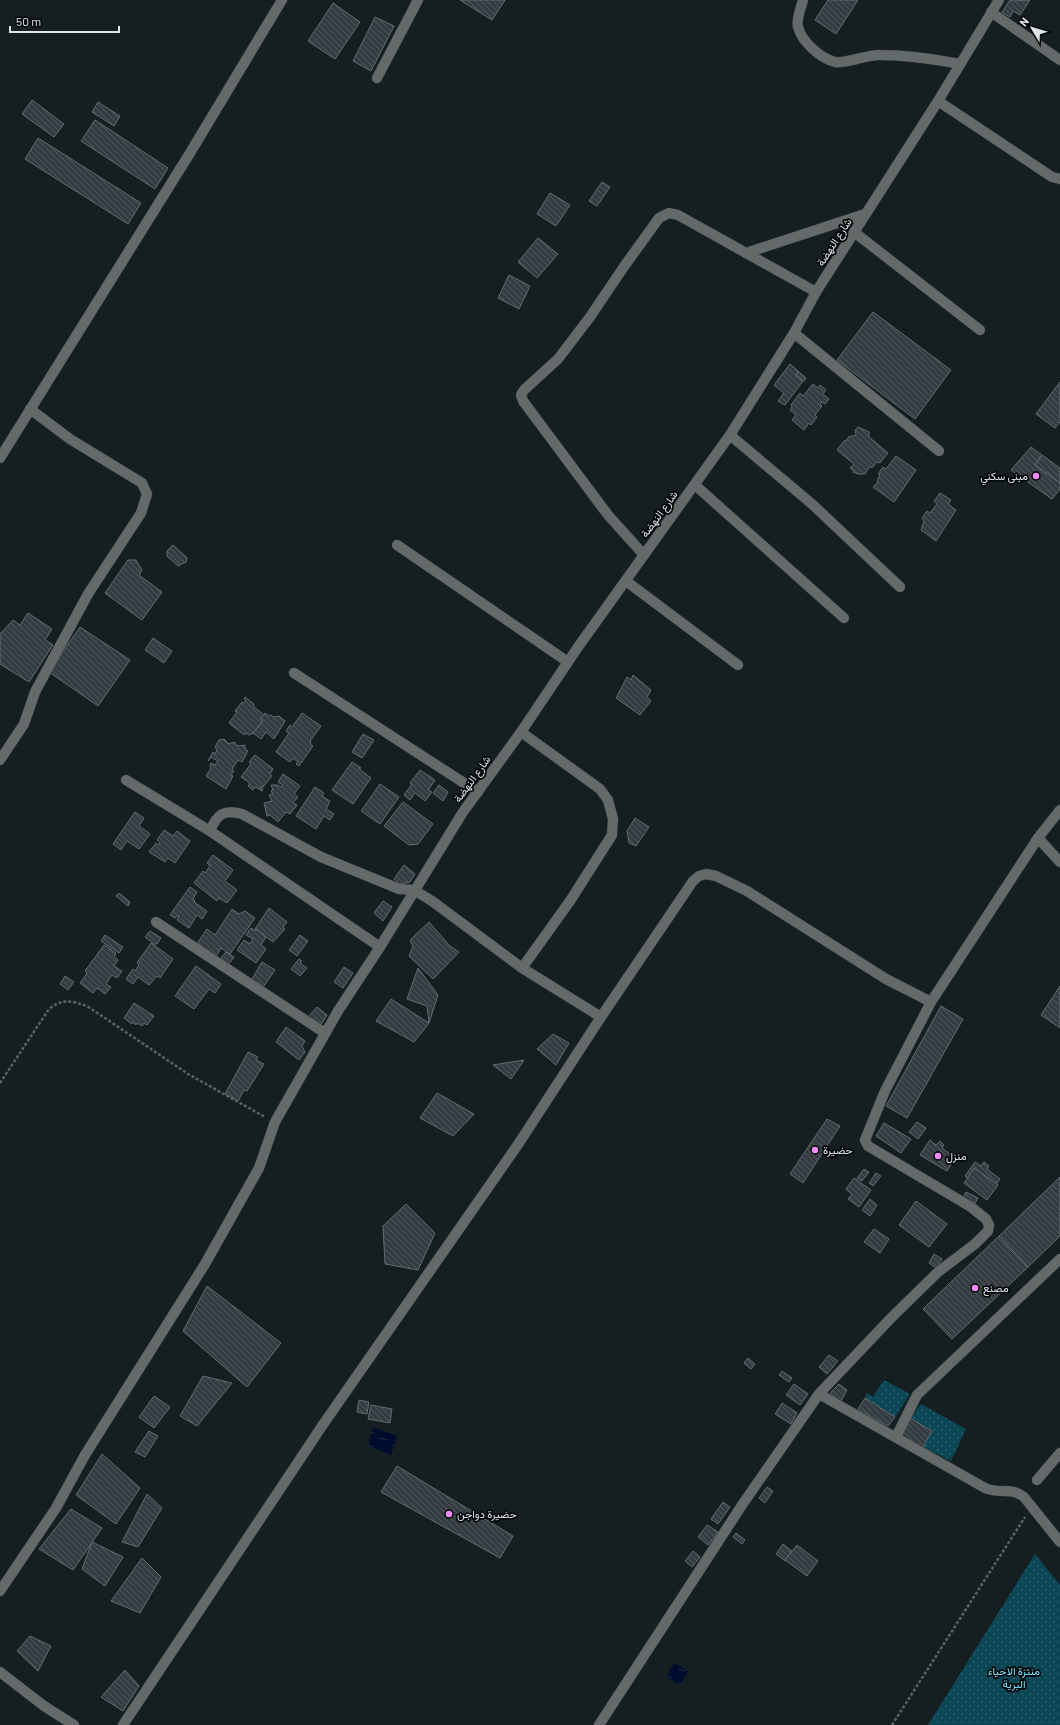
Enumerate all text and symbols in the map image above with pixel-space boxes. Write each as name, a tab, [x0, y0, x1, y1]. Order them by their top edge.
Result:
scale bar	[10, 8, 119, 34]
north arrow	[1012, 8, 1052, 48]
text: 50 m	[16, 14, 41, 28]
text: N	[1016, 15, 1031, 28]
street label: شارع النهضة	[813, 215, 856, 269]
place label: مبنى سكني	[980, 469, 1028, 486]
marker: مبنى سكني	[1031, 471, 1041, 481]
street label: شارع النهضة	[637, 488, 682, 541]
street label: شارع النهضة	[450, 753, 495, 806]
place label: حضيرة	[823, 1143, 853, 1157]
marker: حضيرة	[810, 1145, 820, 1155]
place label: منزل	[946, 1149, 967, 1163]
marker: منزل	[933, 1151, 943, 1161]
place label: مصنع	[983, 1281, 1009, 1296]
marker: مصنع	[970, 1283, 980, 1293]
place label: حضيرة دواجن	[457, 1507, 517, 1521]
marker: حضيرة دواجن	[444, 1509, 454, 1519]
park label: منتزة الاحياء البرية	[988, 1664, 1040, 1691]

